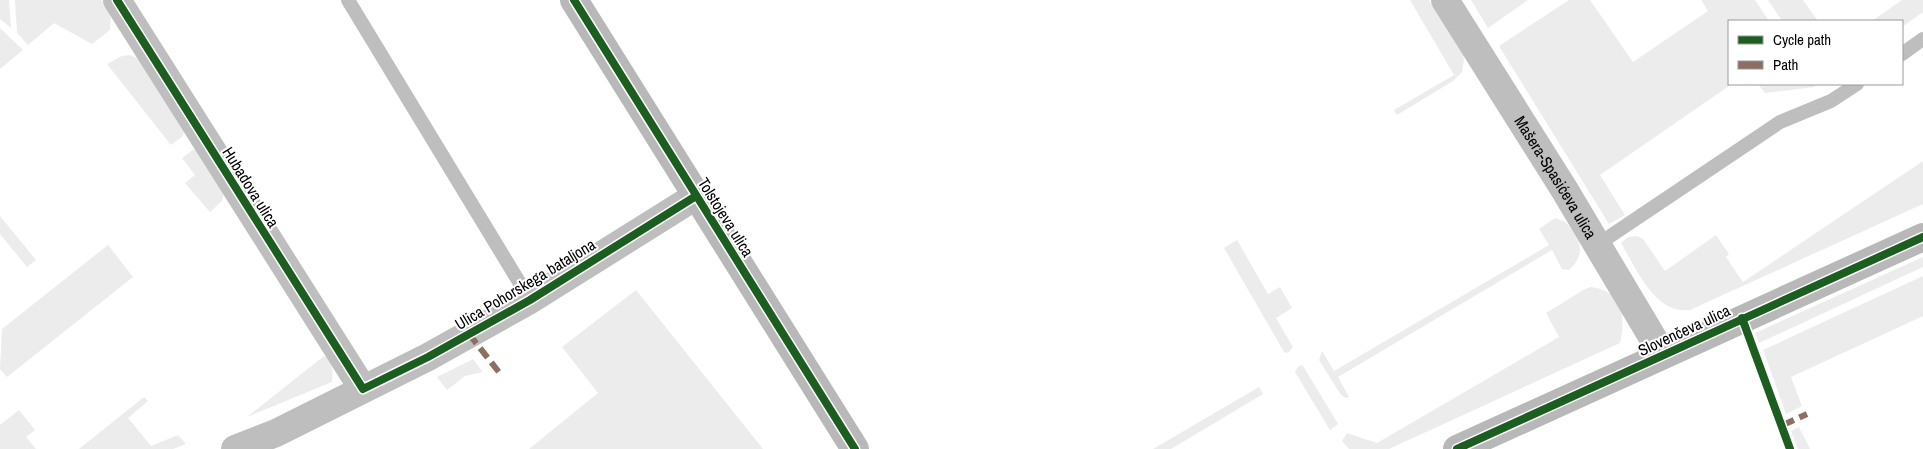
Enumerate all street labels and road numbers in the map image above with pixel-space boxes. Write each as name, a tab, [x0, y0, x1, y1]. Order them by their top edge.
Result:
street label: Mašera-Spasićeva ulica	[1510, 111, 1603, 243]
street label: Hubadova ulica	[218, 143, 285, 232]
street label: Tolstojeva ulica	[693, 173, 759, 261]
street label: Ulica Pohorskega bataljona	[451, 233, 600, 335]
street label: Slovenčeva ulica	[1634, 299, 1734, 361]

